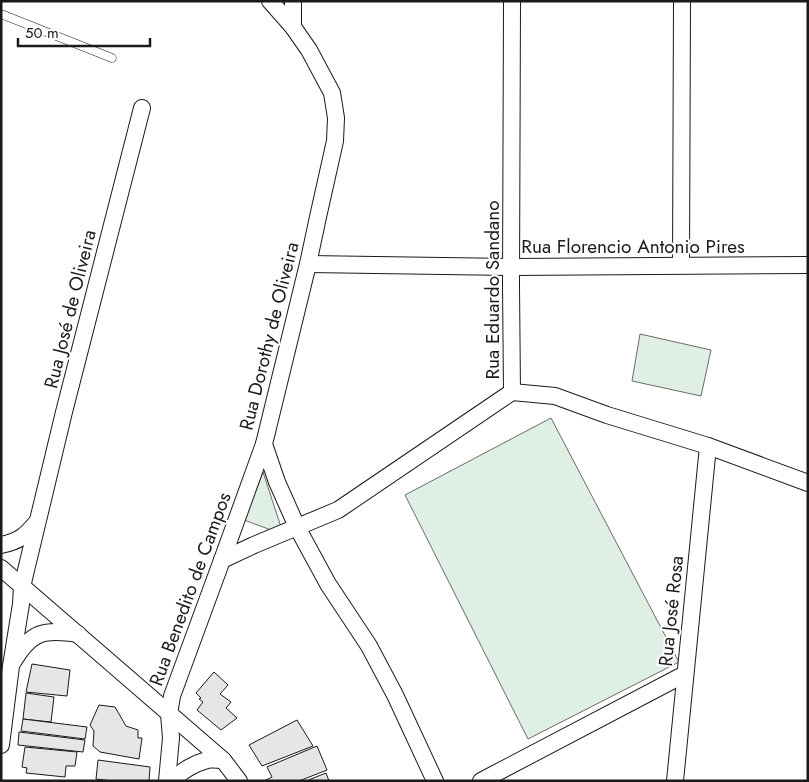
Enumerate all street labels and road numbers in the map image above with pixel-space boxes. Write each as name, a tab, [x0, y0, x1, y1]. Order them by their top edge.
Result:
street label: Rua Eduardo Sandano	[479, 200, 506, 380]
street label: Rua José de Oliveira	[37, 227, 103, 391]
street label: Rua Florencio Antonio Pires	[521, 233, 745, 260]
street label: Rua Dorothy de Oliveira	[233, 239, 305, 433]
street label: Rua Benedito de Campos	[142, 488, 238, 690]
street label: Rua José Rosa	[652, 554, 690, 668]

